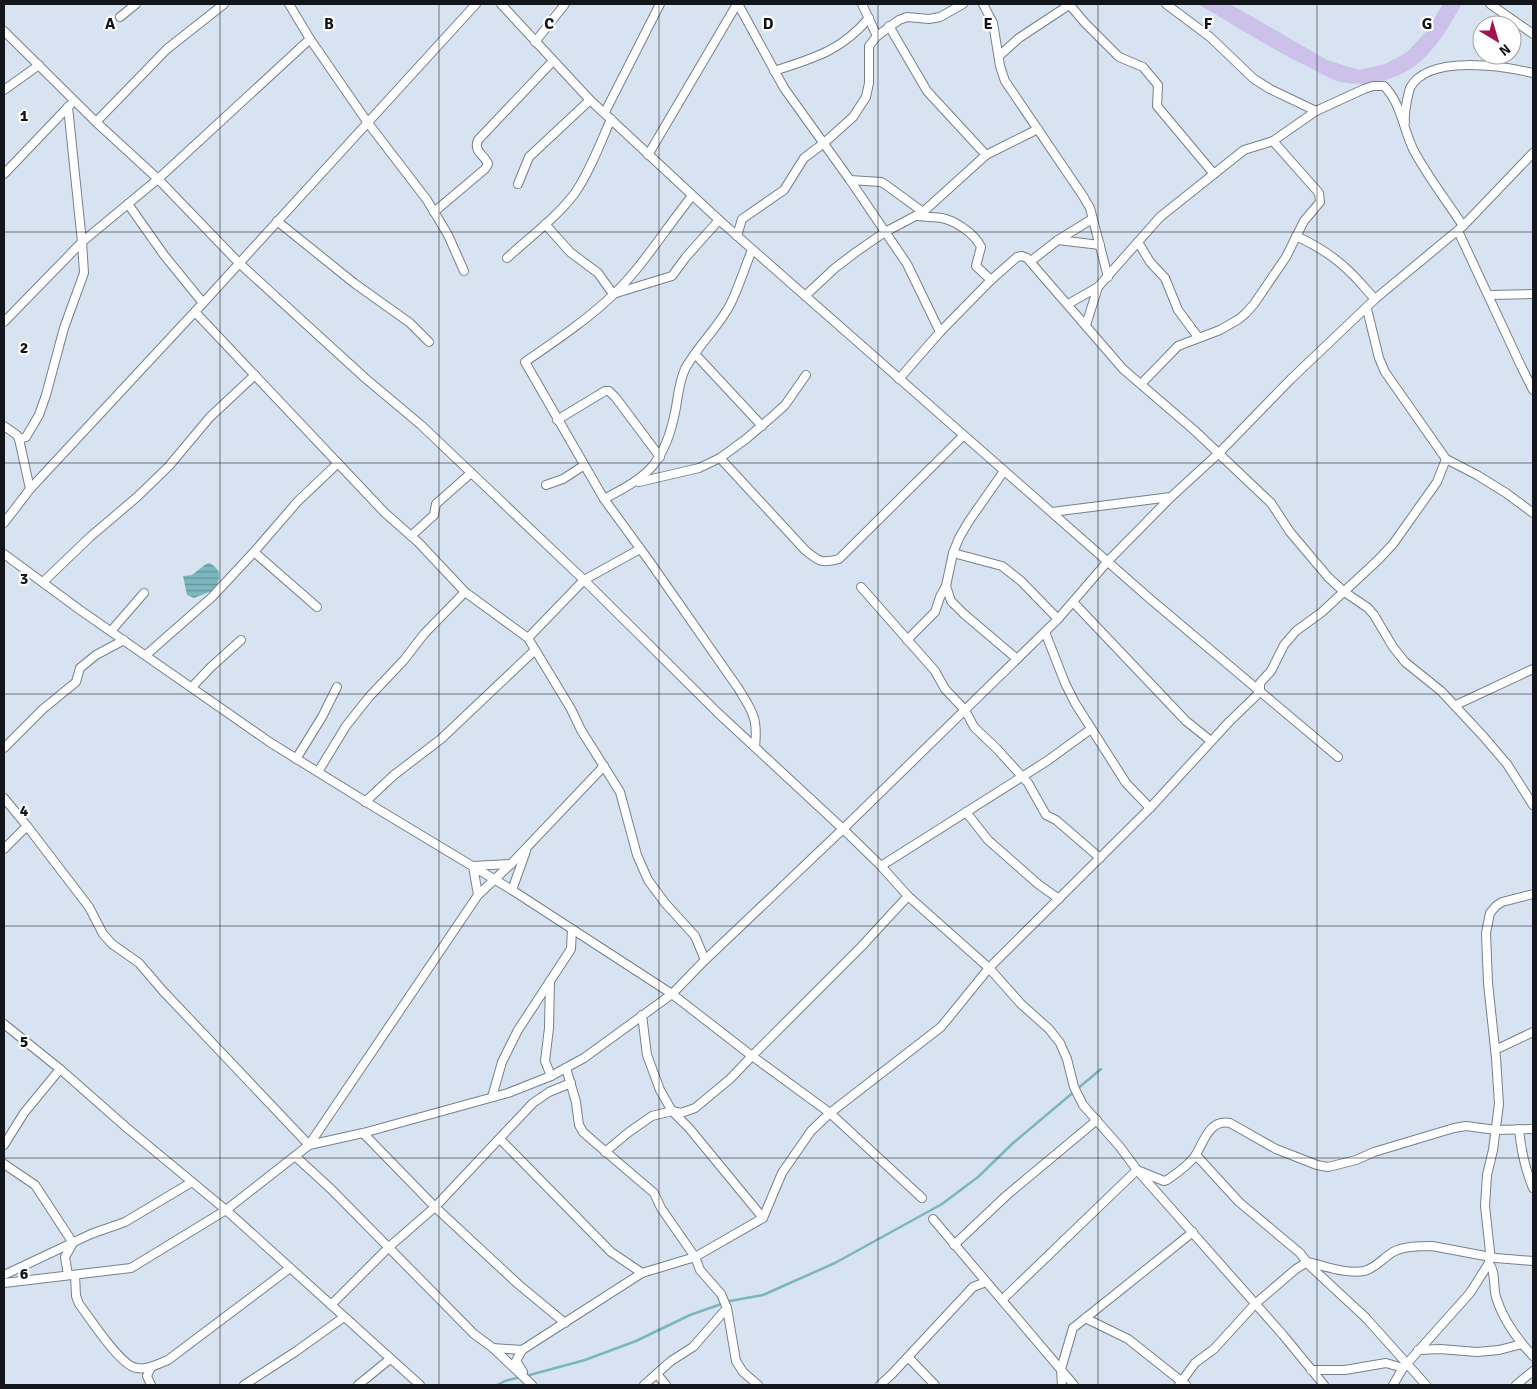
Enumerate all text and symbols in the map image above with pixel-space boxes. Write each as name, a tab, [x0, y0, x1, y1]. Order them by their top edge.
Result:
text: A	[105, 14, 116, 34]
text: B	[324, 14, 334, 34]
text: C	[544, 14, 554, 34]
text: D	[763, 14, 774, 34]
text: E	[983, 14, 993, 34]
text: F	[1204, 14, 1213, 34]
text: G	[1422, 14, 1432, 34]
north arrow	[1472, 15, 1522, 65]
text: N	[1496, 40, 1514, 60]
text: 1	[20, 106, 29, 126]
text: 2	[20, 338, 28, 358]
text: 3	[20, 569, 28, 589]
text: 4	[20, 801, 29, 821]
text: 5	[20, 1032, 28, 1052]
text: 6	[20, 1264, 29, 1284]

